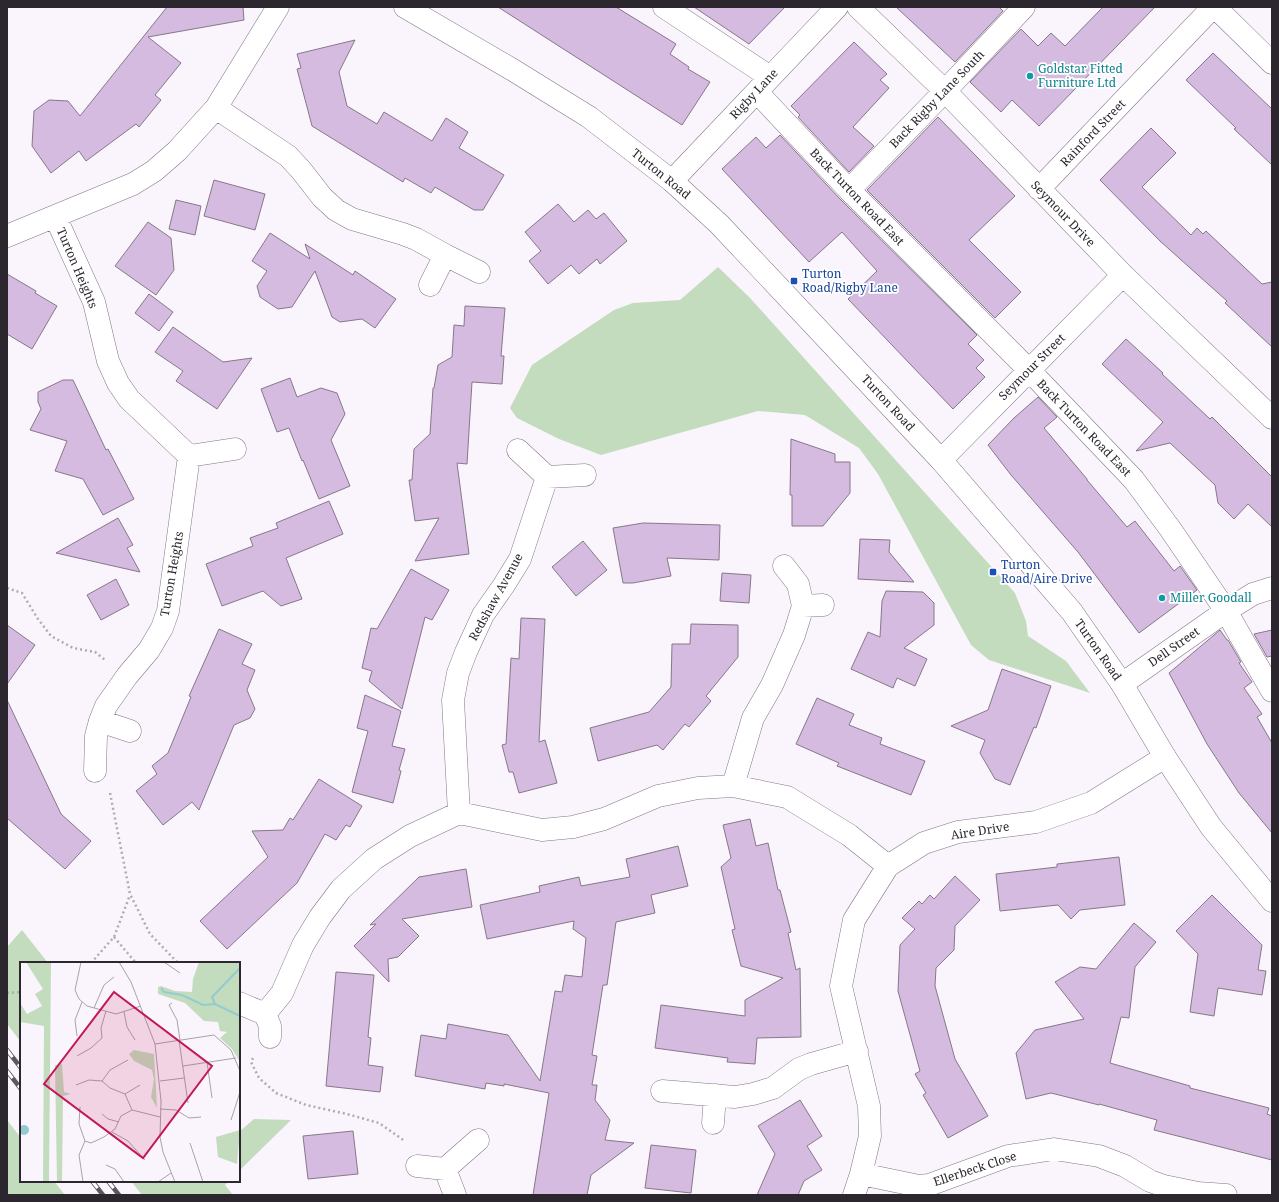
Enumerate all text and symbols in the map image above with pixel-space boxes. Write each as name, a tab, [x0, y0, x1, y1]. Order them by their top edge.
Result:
street label: Back Rigby Lane South	[885, 46, 988, 151]
place label: Goldstar Fitted Furniture Ltd	[1038, 60, 1124, 91]
street label: Rigby Lane	[726, 65, 782, 123]
marker: Goldstar Fitted Furniture Ltd	[1025, 71, 1035, 81]
street label: Rainford Street	[1056, 95, 1129, 170]
street label: Turton Road	[628, 144, 695, 203]
street label: Back Turton Road East	[806, 144, 908, 249]
street label: Seymour Drive	[1027, 177, 1099, 250]
street label: Turton Heights	[53, 225, 102, 311]
place label: Turton Road/Rigby Lane	[802, 265, 898, 296]
marker: Turton Road/Rigby Lane	[789, 276, 799, 286]
street label: Seymour Street	[995, 330, 1069, 404]
street label: Turton Road	[858, 371, 919, 435]
street label: Back Turton Road East	[1033, 375, 1135, 480]
street label: Turton Heights	[156, 530, 187, 618]
street label: Redshaw Avenue	[464, 550, 527, 644]
place label: Turton Road/Aire Drive	[1001, 556, 1092, 587]
marker: Turton Road/Aire Drive	[988, 567, 998, 577]
place label: Miller Goodall	[1170, 589, 1252, 606]
marker: Miller Goodall	[1157, 593, 1167, 603]
street label: Turton Road	[1071, 616, 1126, 684]
street label: Dell Street	[1145, 623, 1203, 671]
street label: Aire Drive	[949, 817, 1010, 844]
inset map	[20, 962, 240, 1182]
street label: Ellerbeck Close	[931, 1147, 1019, 1190]

